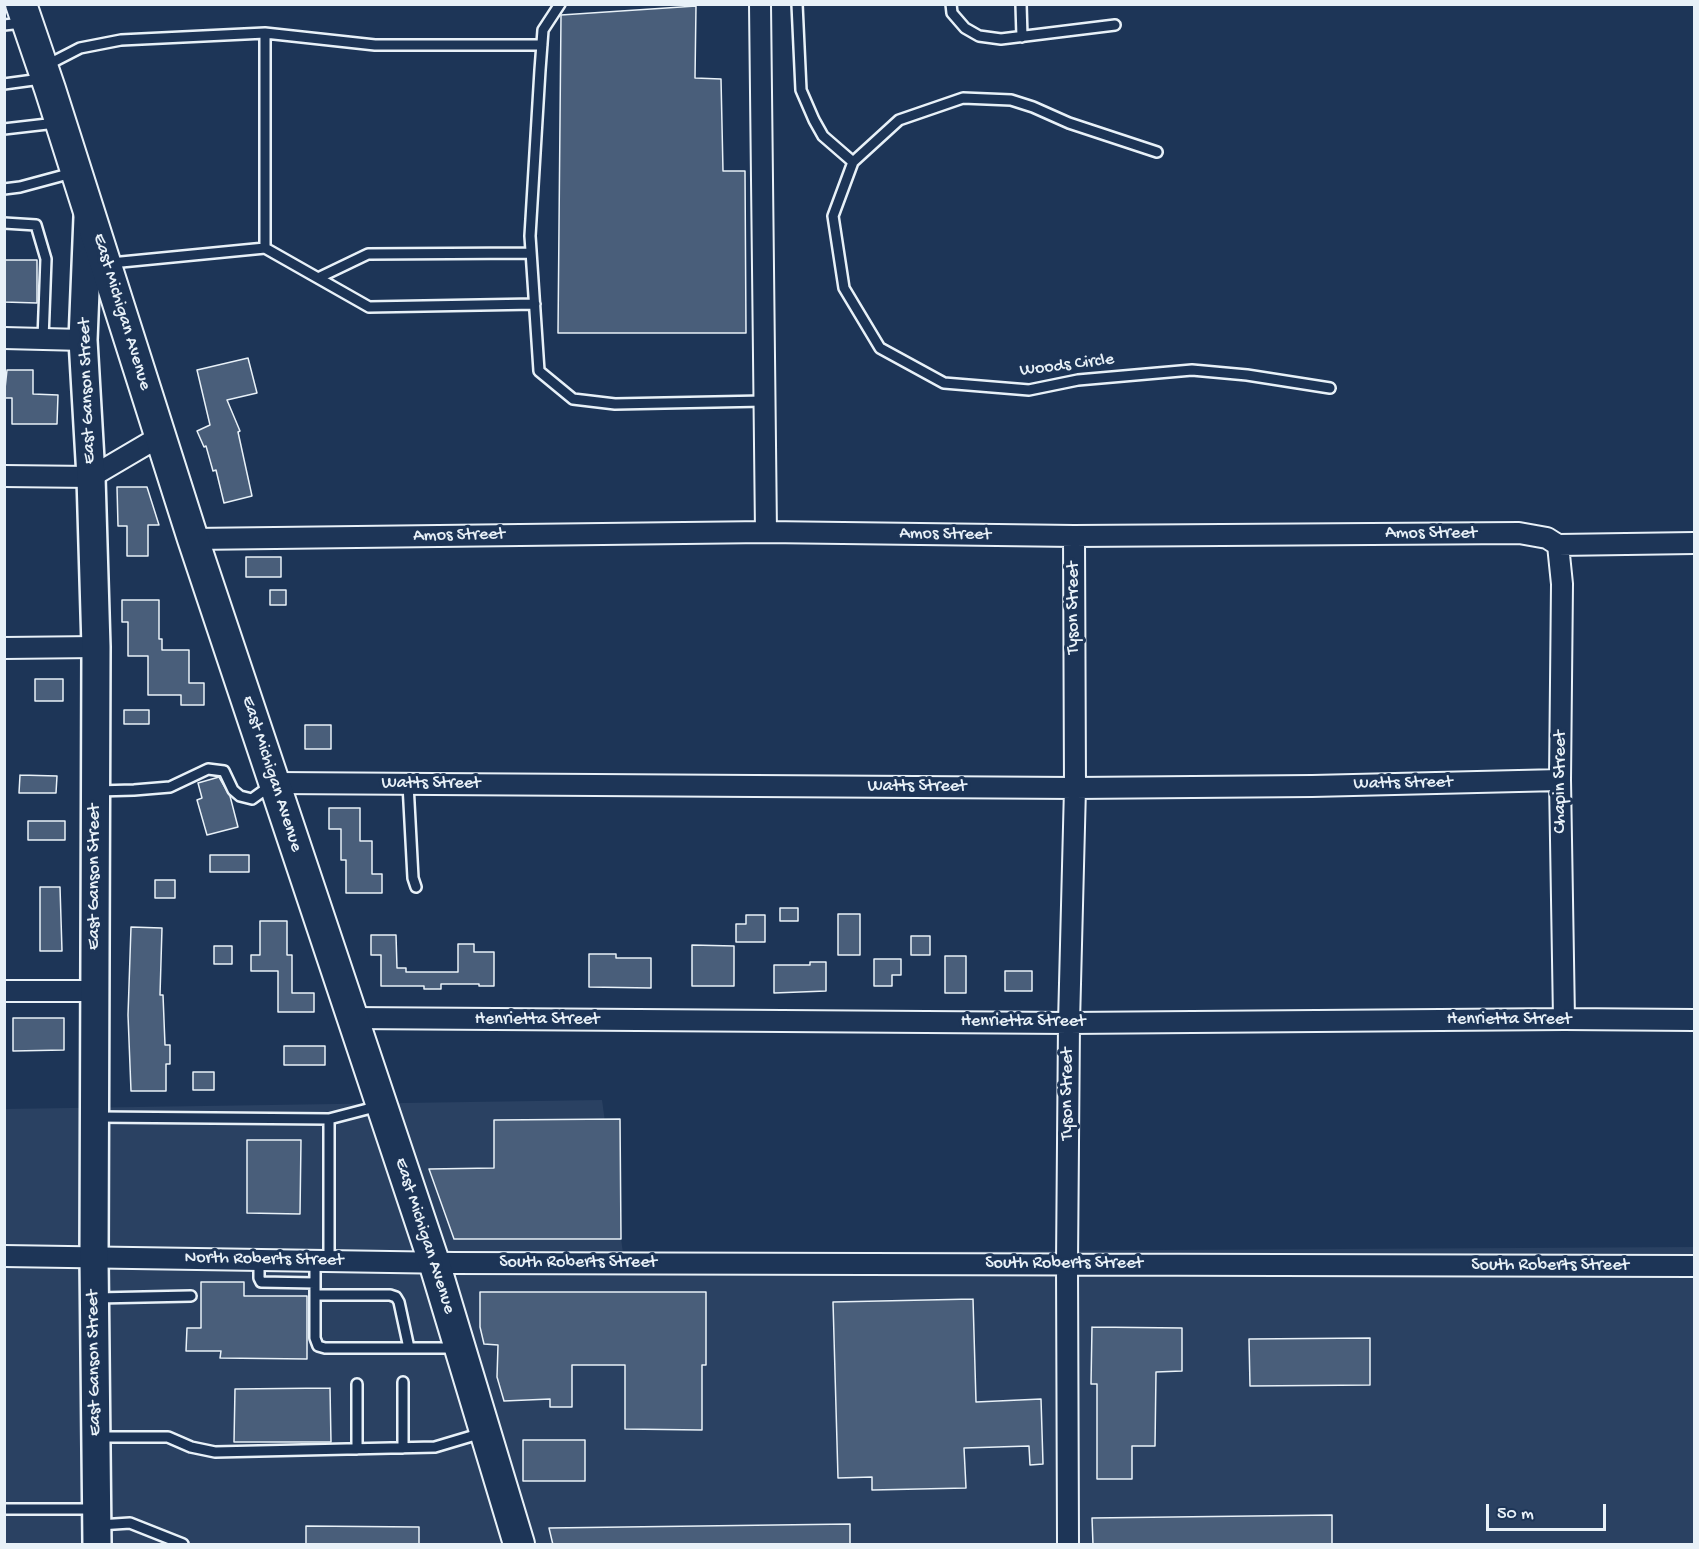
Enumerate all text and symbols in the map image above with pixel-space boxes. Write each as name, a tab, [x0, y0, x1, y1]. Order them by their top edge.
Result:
street label: East Michigan Avenue	[87, 231, 155, 393]
street label: East Ganson Street	[75, 318, 101, 464]
street label: Woods Circle	[1019, 350, 1115, 382]
street label: Amos Street	[899, 523, 991, 547]
street label: Amos Street	[1385, 523, 1477, 545]
street label: Amos Street	[413, 524, 505, 548]
street label: Tyson Street	[1063, 562, 1085, 654]
street label: East Michigan Avenue	[236, 693, 306, 855]
street label: Chapin Street	[1550, 731, 1572, 833]
street label: Watts Street	[1353, 772, 1453, 796]
street label: Watts Street	[382, 773, 480, 795]
street label: Watts Street	[868, 776, 966, 798]
street label: East Ganson Street	[84, 804, 106, 950]
street label: Henrietta Street	[475, 1009, 599, 1031]
street label: Henrietta Street	[1447, 1009, 1571, 1031]
street label: Henrietta Street	[961, 1011, 1085, 1033]
street label: Tyson Street	[1057, 1048, 1079, 1140]
street label: East Michigan Avenue	[389, 1155, 459, 1317]
street label: North Roberts Street	[184, 1248, 344, 1272]
street label: South Roberts Street	[499, 1252, 657, 1274]
street label: South Roberts Street	[985, 1253, 1143, 1275]
street label: South Roberts Street	[1471, 1255, 1629, 1277]
street label: East Ganson Street	[83, 1290, 107, 1436]
scale bar	[1489, 1492, 1609, 1530]
text: 50 m	[1497, 1504, 1534, 1525]

